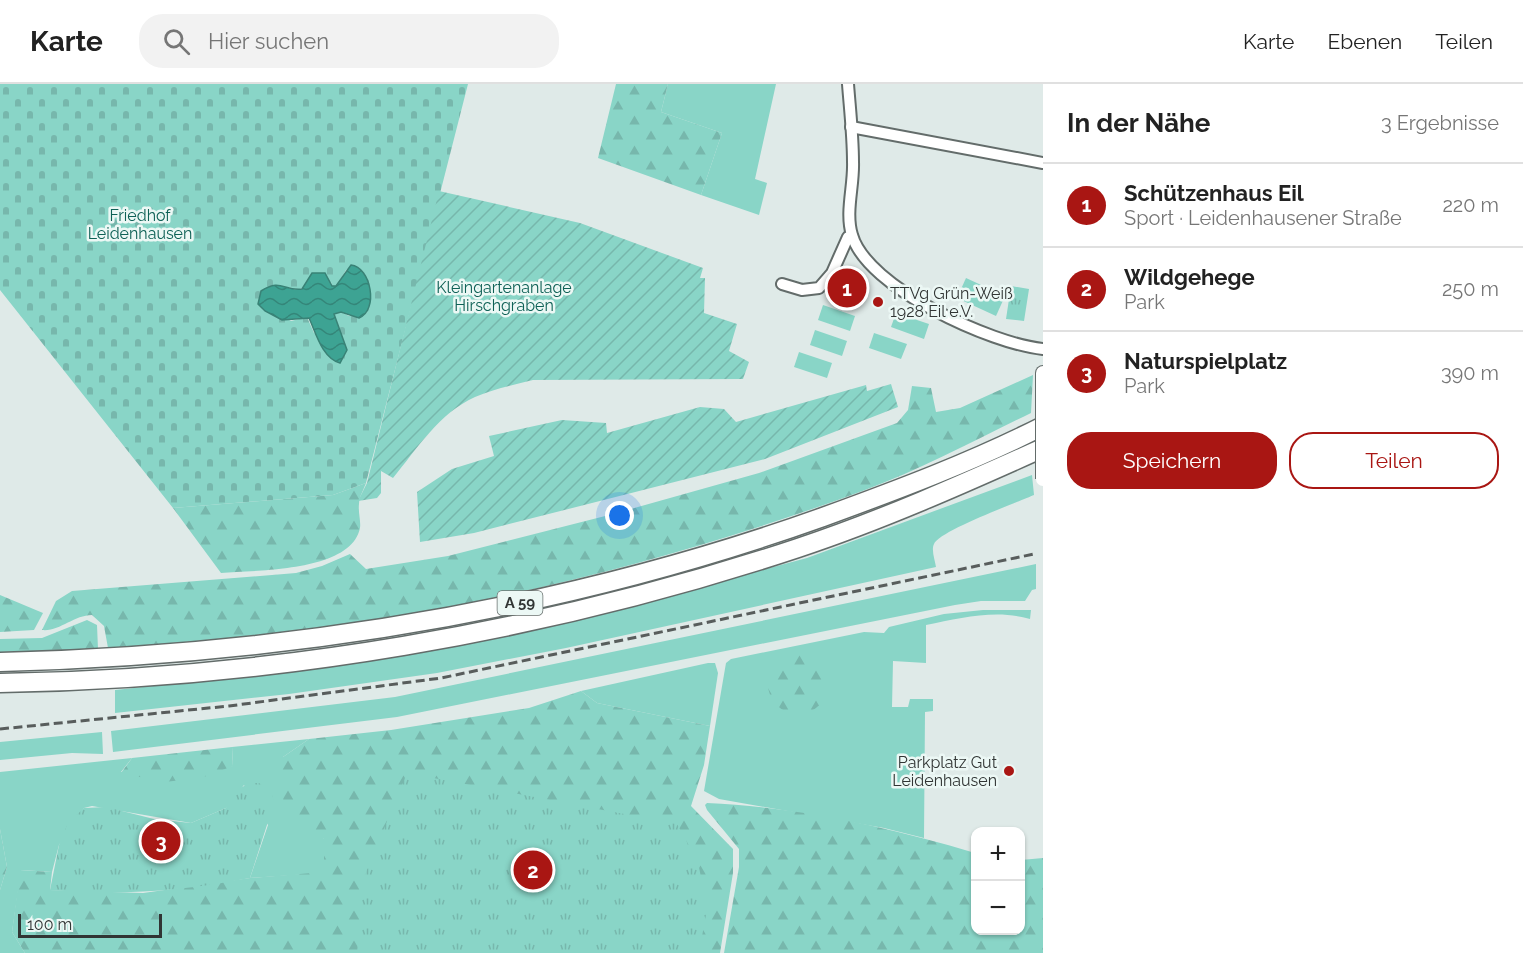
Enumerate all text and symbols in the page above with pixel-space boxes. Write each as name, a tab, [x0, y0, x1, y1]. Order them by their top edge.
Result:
search box	[139, 14, 559, 68]
text: Karte	[30, 25, 103, 58]
icon: search	[160, 25, 193, 58]
text: Hier suchen	[208, 28, 329, 54]
text: Karte	[1243, 29, 1294, 54]
text: Ebenen	[1327, 29, 1402, 54]
text: Teilen	[1435, 29, 1493, 54]
text: In der Nähe	[1067, 108, 1210, 138]
text: 3 Ergebnisse	[1381, 111, 1499, 135]
text: Schützenhaus Eil	[1124, 180, 1304, 206]
text: 1	[1082, 193, 1091, 217]
text: 220 m	[1442, 193, 1499, 217]
park label: Friedhof Leidenhausen	[88, 206, 192, 243]
text: Sport · Leidenhausener Straße	[1124, 206, 1402, 230]
text: Wildgehege	[1124, 264, 1255, 290]
pin: 1	[828, 266, 866, 310]
text: 2	[1081, 277, 1092, 301]
text: 250 m	[1442, 277, 1499, 301]
park label: Kleingartenanlage Hirschgraben	[436, 278, 572, 315]
place label: TTVg Grün-Weiß 1928 Eil e.V.	[890, 284, 1013, 321]
text: Park	[1124, 290, 1165, 314]
marker: TTVg Grün-Weiß 1928 Eil e.V.	[871, 295, 885, 309]
text: Naturspielplatz	[1124, 348, 1287, 374]
text: 3	[1081, 361, 1092, 385]
text: 390 m	[1441, 361, 1499, 385]
text: Park	[1124, 374, 1165, 398]
button: Speichern	[1067, 432, 1277, 489]
button: Teilen	[1289, 432, 1499, 489]
your location	[605, 501, 634, 530]
road number: A 59	[498, 591, 542, 615]
place label: Parkplatz Gut Leidenhausen	[892, 753, 998, 790]
marker: Parkplatz Gut Leidenhausen	[1002, 764, 1016, 778]
pin: 3	[142, 818, 180, 864]
map controls	[971, 827, 1025, 935]
button: +	[971, 827, 1025, 881]
pin: 2	[514, 848, 552, 892]
button: −	[971, 881, 1025, 935]
scale bar	[18, 911, 162, 938]
text: 100 m	[27, 915, 72, 934]

